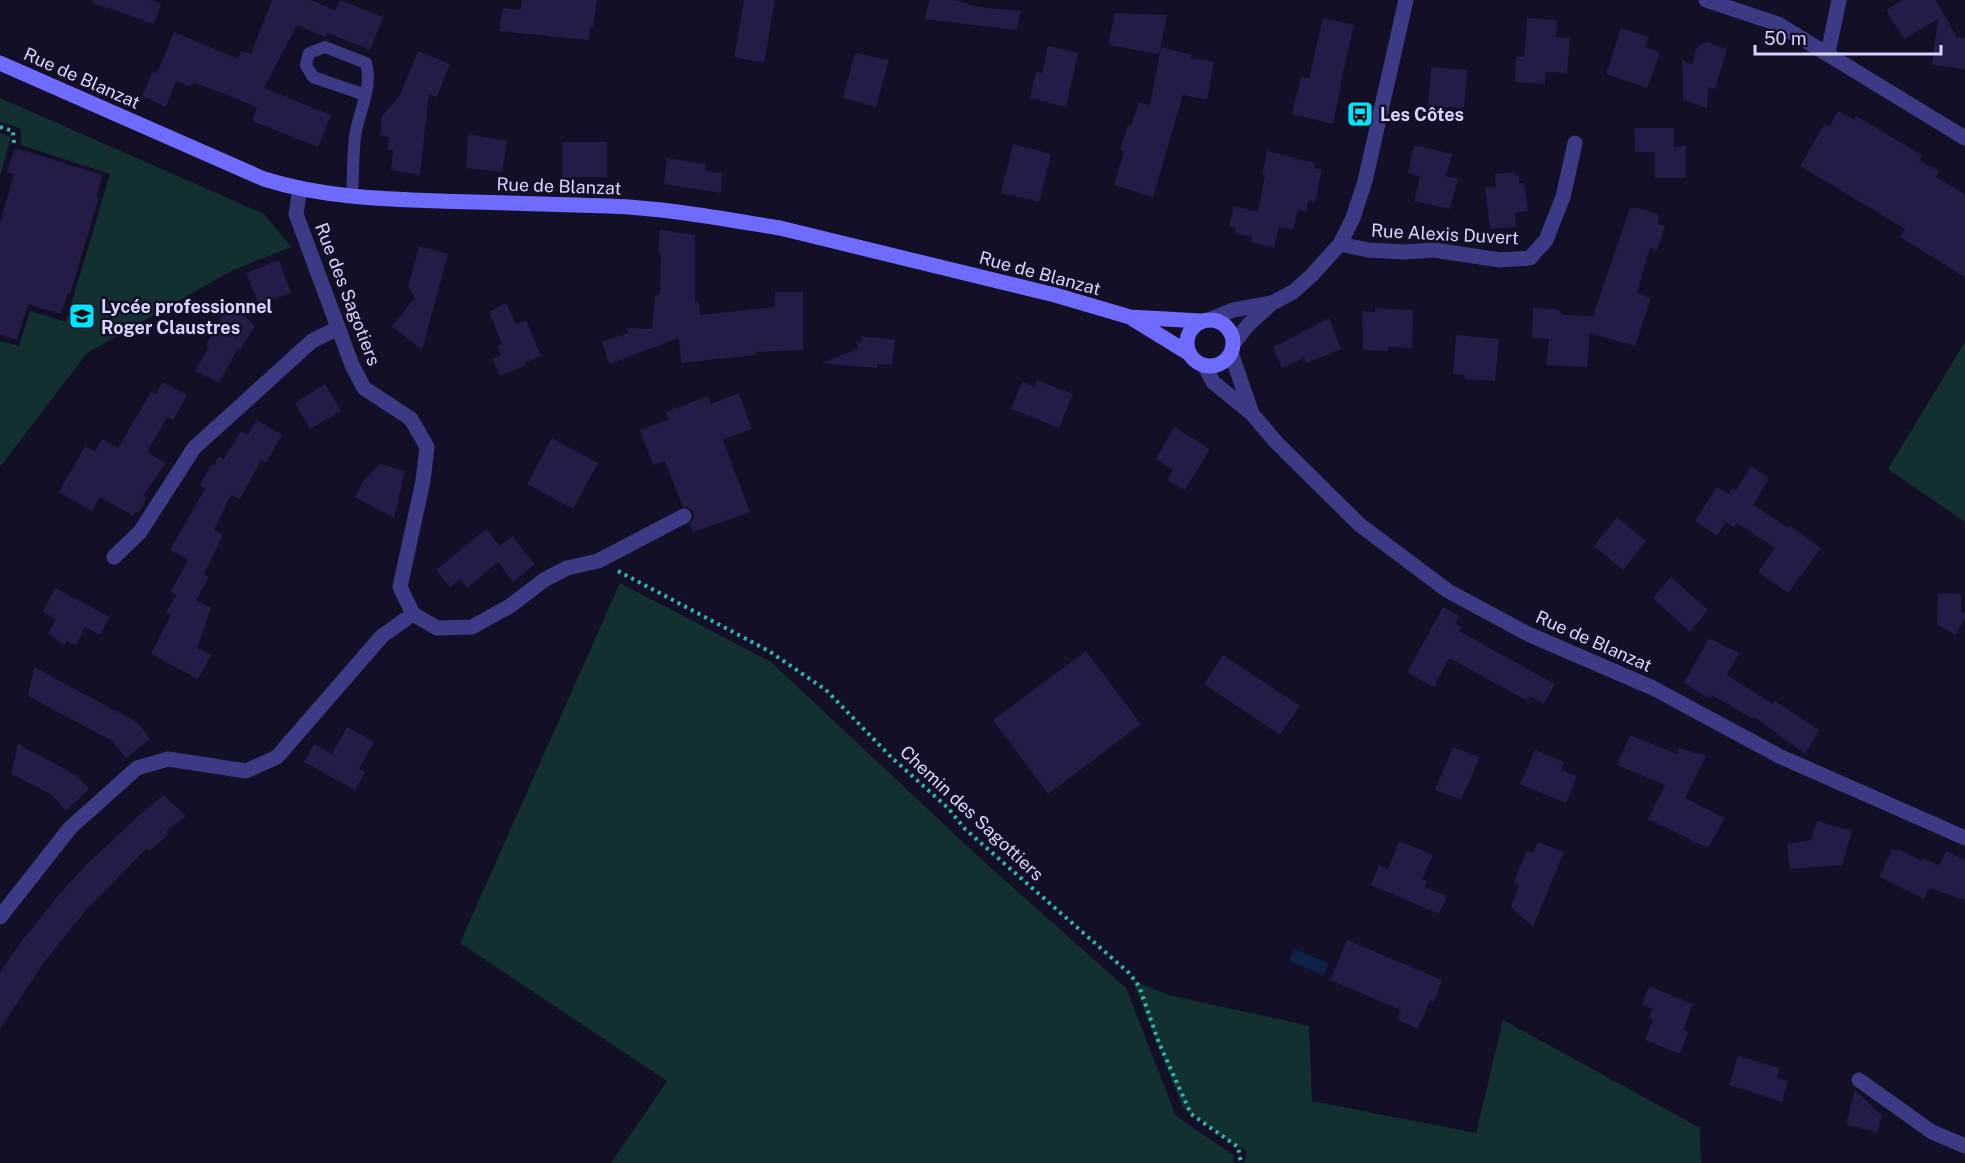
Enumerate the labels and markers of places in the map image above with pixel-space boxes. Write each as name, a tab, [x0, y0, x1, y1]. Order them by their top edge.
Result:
bus stop icon: Les Côtes	[1345, 99, 1375, 129]
place label: Les Côtes	[1380, 104, 1464, 125]
place label: Lycée professionnel Roger Claustres	[101, 296, 273, 338]
school or university icon: Lycée professionnel Roger Claustres	[67, 301, 97, 331]

